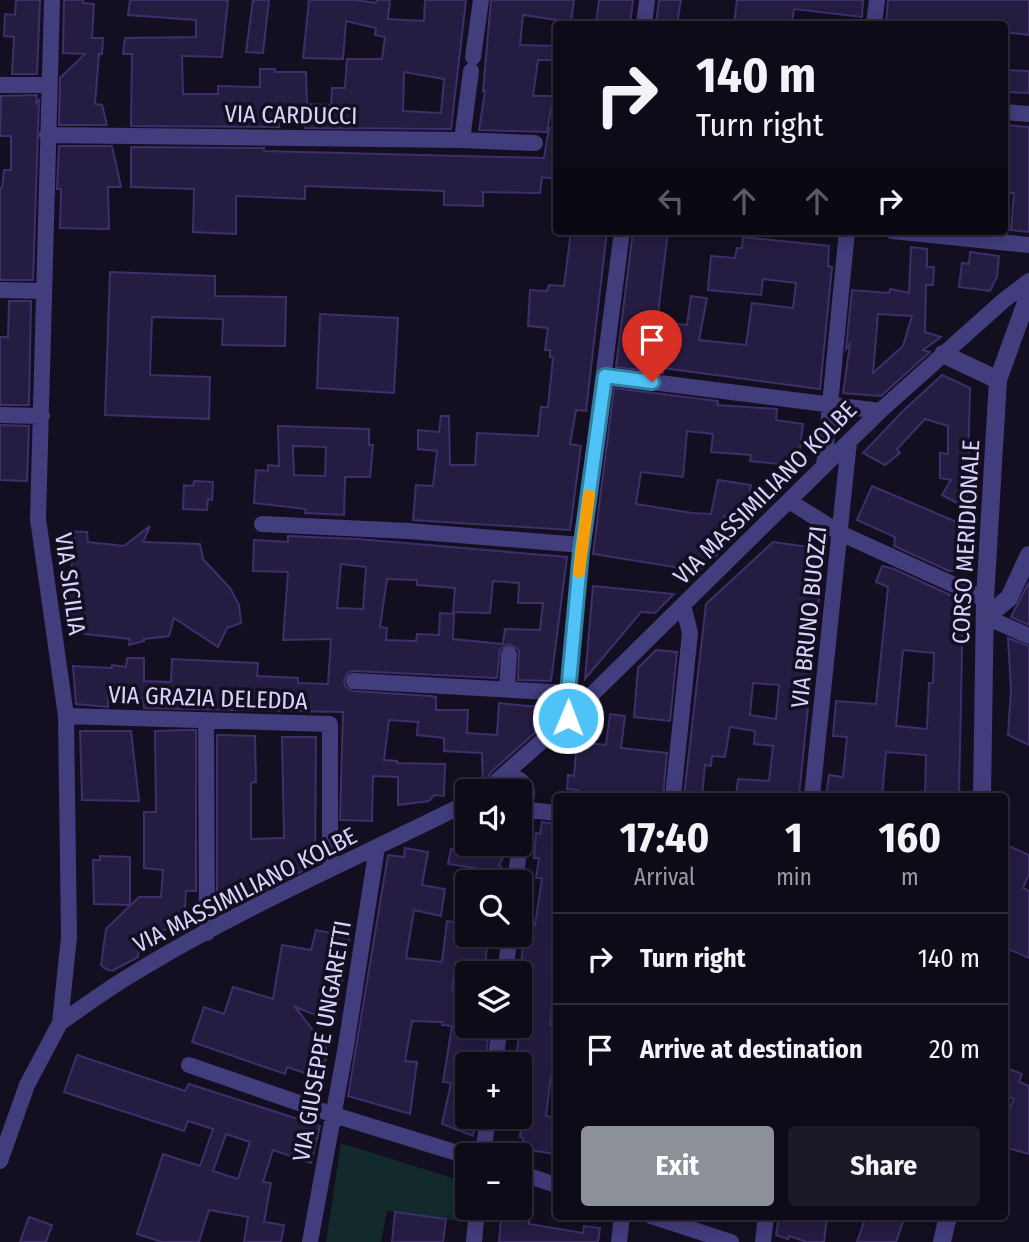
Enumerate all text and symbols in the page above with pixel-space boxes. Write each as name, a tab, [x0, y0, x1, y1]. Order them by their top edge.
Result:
text: 140 m	[696, 46, 816, 105]
icon: right	[581, 49, 672, 140]
street label: VIA CARDUCCI	[224, 100, 358, 130]
text: Turn right	[696, 106, 823, 144]
icon: left	[652, 182, 690, 220]
icon: ahead	[725, 182, 763, 220]
icon: ahead	[798, 182, 836, 220]
icon: right	[871, 182, 909, 220]
pin	[622, 310, 682, 382]
icon: arrive	[633, 321, 671, 359]
street label: VIA MASSIMILIANO KOLBE	[668, 396, 862, 590]
street label: CORSO MERIDIONALE	[947, 439, 985, 645]
street label: VIA BRUNO BUOZZI	[786, 525, 832, 709]
street label: VIA SICILIA	[49, 531, 91, 637]
street label: VIA GRAZIA DELEDDA	[108, 681, 309, 715]
position arrow	[531, 681, 605, 755]
map controls	[455, 779, 532, 1220]
button: sound	[455, 779, 532, 856]
text: 17:40	[620, 813, 709, 863]
text: 1	[785, 813, 803, 863]
text: 160	[879, 813, 941, 863]
street label: VIA MASSIMILIANO KOLBE	[129, 821, 361, 959]
text: Arrival	[634, 863, 695, 891]
text: min	[776, 863, 812, 891]
text: m	[901, 863, 919, 891]
button: search	[455, 870, 532, 947]
street label: VIA GIUSEPPE UNGARETTI	[287, 919, 357, 1163]
icon: right	[581, 940, 619, 978]
text: Turn right	[640, 943, 746, 974]
text: 140 m	[918, 943, 980, 974]
button: layers	[455, 961, 532, 1038]
icon: arrive	[581, 1031, 619, 1069]
text: Arrive at destination	[640, 1034, 863, 1065]
text: 20 m	[929, 1034, 980, 1065]
button: +	[455, 1052, 532, 1129]
button: Exit	[581, 1126, 774, 1206]
button: Share	[788, 1126, 980, 1206]
button: −	[455, 1143, 532, 1220]

